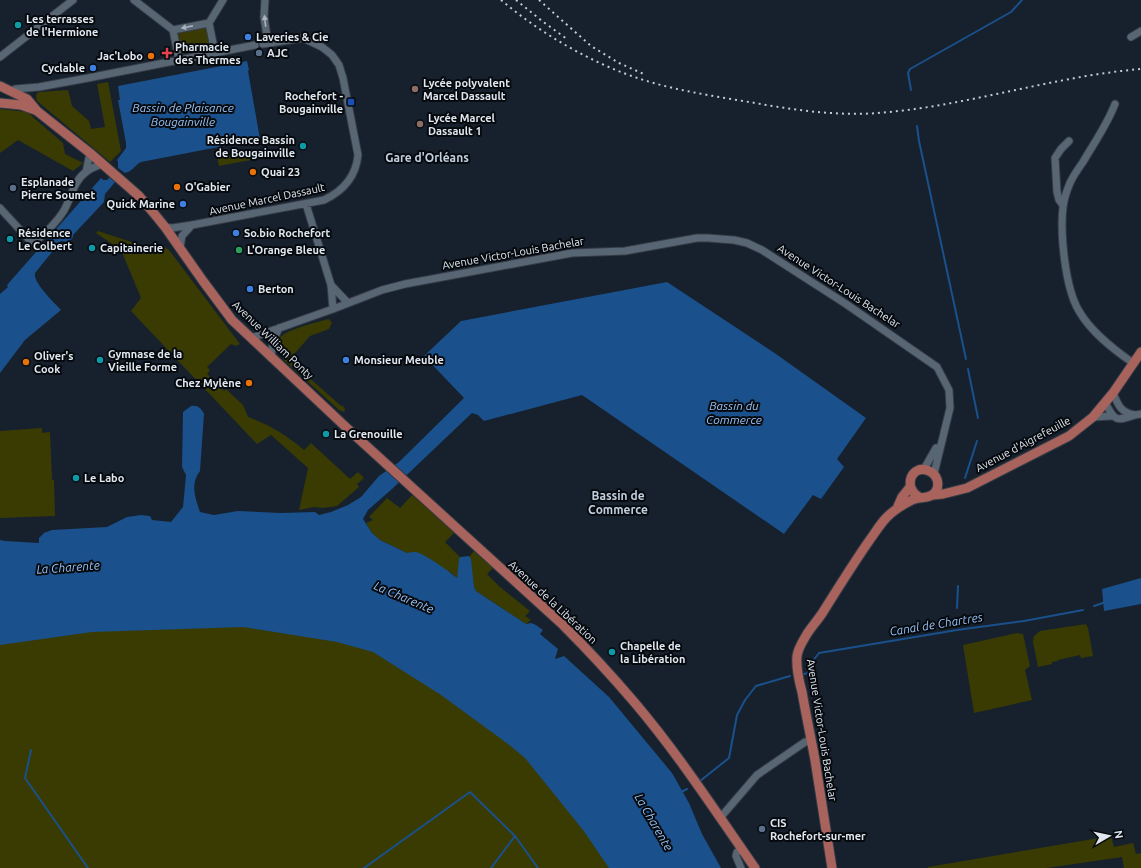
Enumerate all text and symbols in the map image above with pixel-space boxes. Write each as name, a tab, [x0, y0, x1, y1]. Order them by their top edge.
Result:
place label: Les terrasses de l'Hermione	[26, 13, 98, 38]
one-way arrow	[262, 15, 268, 27]
marker: Les terrasses de l'Hermione	[13, 20, 23, 30]
one-way arrow	[181, 24, 194, 30]
place label: Laveries & Cie	[256, 31, 328, 43]
marker: Laveries & Cie	[243, 32, 253, 42]
place label: Pharmacie des Thermes	[175, 41, 241, 66]
place label: AJC	[267, 47, 288, 59]
marker: Pharmacie des Thermes	[162, 48, 172, 58]
marker: AJC	[254, 48, 264, 58]
place label: Jac'Lobo	[97, 50, 143, 62]
marker: Jac'Lobo	[146, 51, 156, 61]
place label: Cyclable	[41, 62, 85, 74]
marker: Cyclable	[88, 63, 98, 73]
place label: Lycée polyvalent Marcel Dassault	[423, 77, 510, 102]
marker: Lycée polyvalent Marcel Dassault	[410, 84, 420, 94]
place label: Rochefort - Bougainville	[279, 90, 343, 115]
marker: Rochefort - Bougainville	[346, 97, 356, 107]
water label: Bassin de Plaisance Bougainville	[132, 101, 234, 128]
place label: Lycée Marcel Dassault 1	[428, 112, 496, 137]
marker: Lycée Marcel Dassault 1	[415, 119, 425, 129]
place label: Résidence Bassin de Bougainville	[207, 134, 295, 159]
marker: Résidence Bassin de Bougainville	[298, 141, 308, 151]
district label: Gare d'Orléans	[385, 151, 469, 164]
place label: Quai 23	[261, 166, 300, 178]
marker: Quai 23	[248, 167, 258, 177]
place label: Esplanade Pierre Soumet	[21, 176, 95, 201]
place label: O'Gabier	[185, 181, 231, 193]
street label: Avenue Marcel Dassault	[208, 181, 326, 217]
marker: O'Gabier	[172, 182, 182, 192]
marker: Esplanade Pierre Soumet	[8, 183, 18, 193]
place label: Quick Marine	[107, 198, 175, 210]
marker: Quick Marine	[178, 199, 188, 209]
place label: Résidence Le Colbert	[18, 227, 72, 252]
place label: So.bio Rochefort	[244, 227, 331, 239]
marker: So.bio Rochefort	[231, 228, 241, 238]
marker: Résidence Le Colbert	[5, 234, 15, 244]
street label: Avenue Victor-Louis Bachelar	[441, 234, 586, 271]
place label: Capitainerie	[100, 242, 163, 254]
street label: Avenue Victor-Louis Bachelar	[775, 242, 903, 331]
marker: Capitainerie	[87, 243, 97, 253]
place label: L'Orange Bleue	[247, 244, 325, 256]
marker: L'Orange Bleue	[234, 245, 244, 255]
place label: Berton	[258, 283, 294, 295]
marker: Berton	[245, 284, 255, 294]
street label: Avenue William Ponty	[230, 298, 316, 382]
place label: Gymnase de la Vieille Forme	[108, 348, 182, 373]
place label: Oliver's Cook	[34, 350, 73, 375]
place label: Monsieur Meuble	[354, 354, 444, 366]
marker: Gymnase de la Vieille Forme	[95, 355, 105, 365]
marker: Monsieur Meuble	[341, 355, 351, 365]
marker: Oliver's Cook	[21, 357, 31, 367]
place label: Chez Mylène	[175, 377, 241, 389]
marker: Chez Mylène	[244, 378, 254, 388]
water label: Bassin du Commerce	[706, 399, 762, 426]
street label: Avenue d'Aigrefeuille	[974, 414, 1072, 474]
place label: La Grenouille	[334, 428, 403, 440]
marker: La Grenouille	[321, 429, 331, 439]
place label: Le Labo	[84, 472, 125, 484]
marker: Le Labo	[71, 473, 81, 483]
district label: Bassin de Commerce	[588, 489, 648, 516]
water label: La Charente	[36, 558, 100, 576]
street label: Avenue de la Libération	[506, 558, 600, 646]
water label: La Charente	[372, 579, 436, 615]
water label: Canal de Chartres	[889, 610, 983, 638]
place label: Chapelle de la Libération	[620, 640, 685, 665]
marker: Chapelle de la Libération	[607, 647, 617, 657]
street label: Avenue Victor-Louis Bachelar	[805, 658, 839, 803]
water label: La Charente	[633, 791, 675, 853]
north arrow	[1089, 816, 1129, 856]
place label: CIS Rochefort-sur-mer	[770, 817, 866, 842]
marker: CIS Rochefort-sur-mer	[757, 824, 767, 834]
text: N	[1112, 829, 1125, 839]

